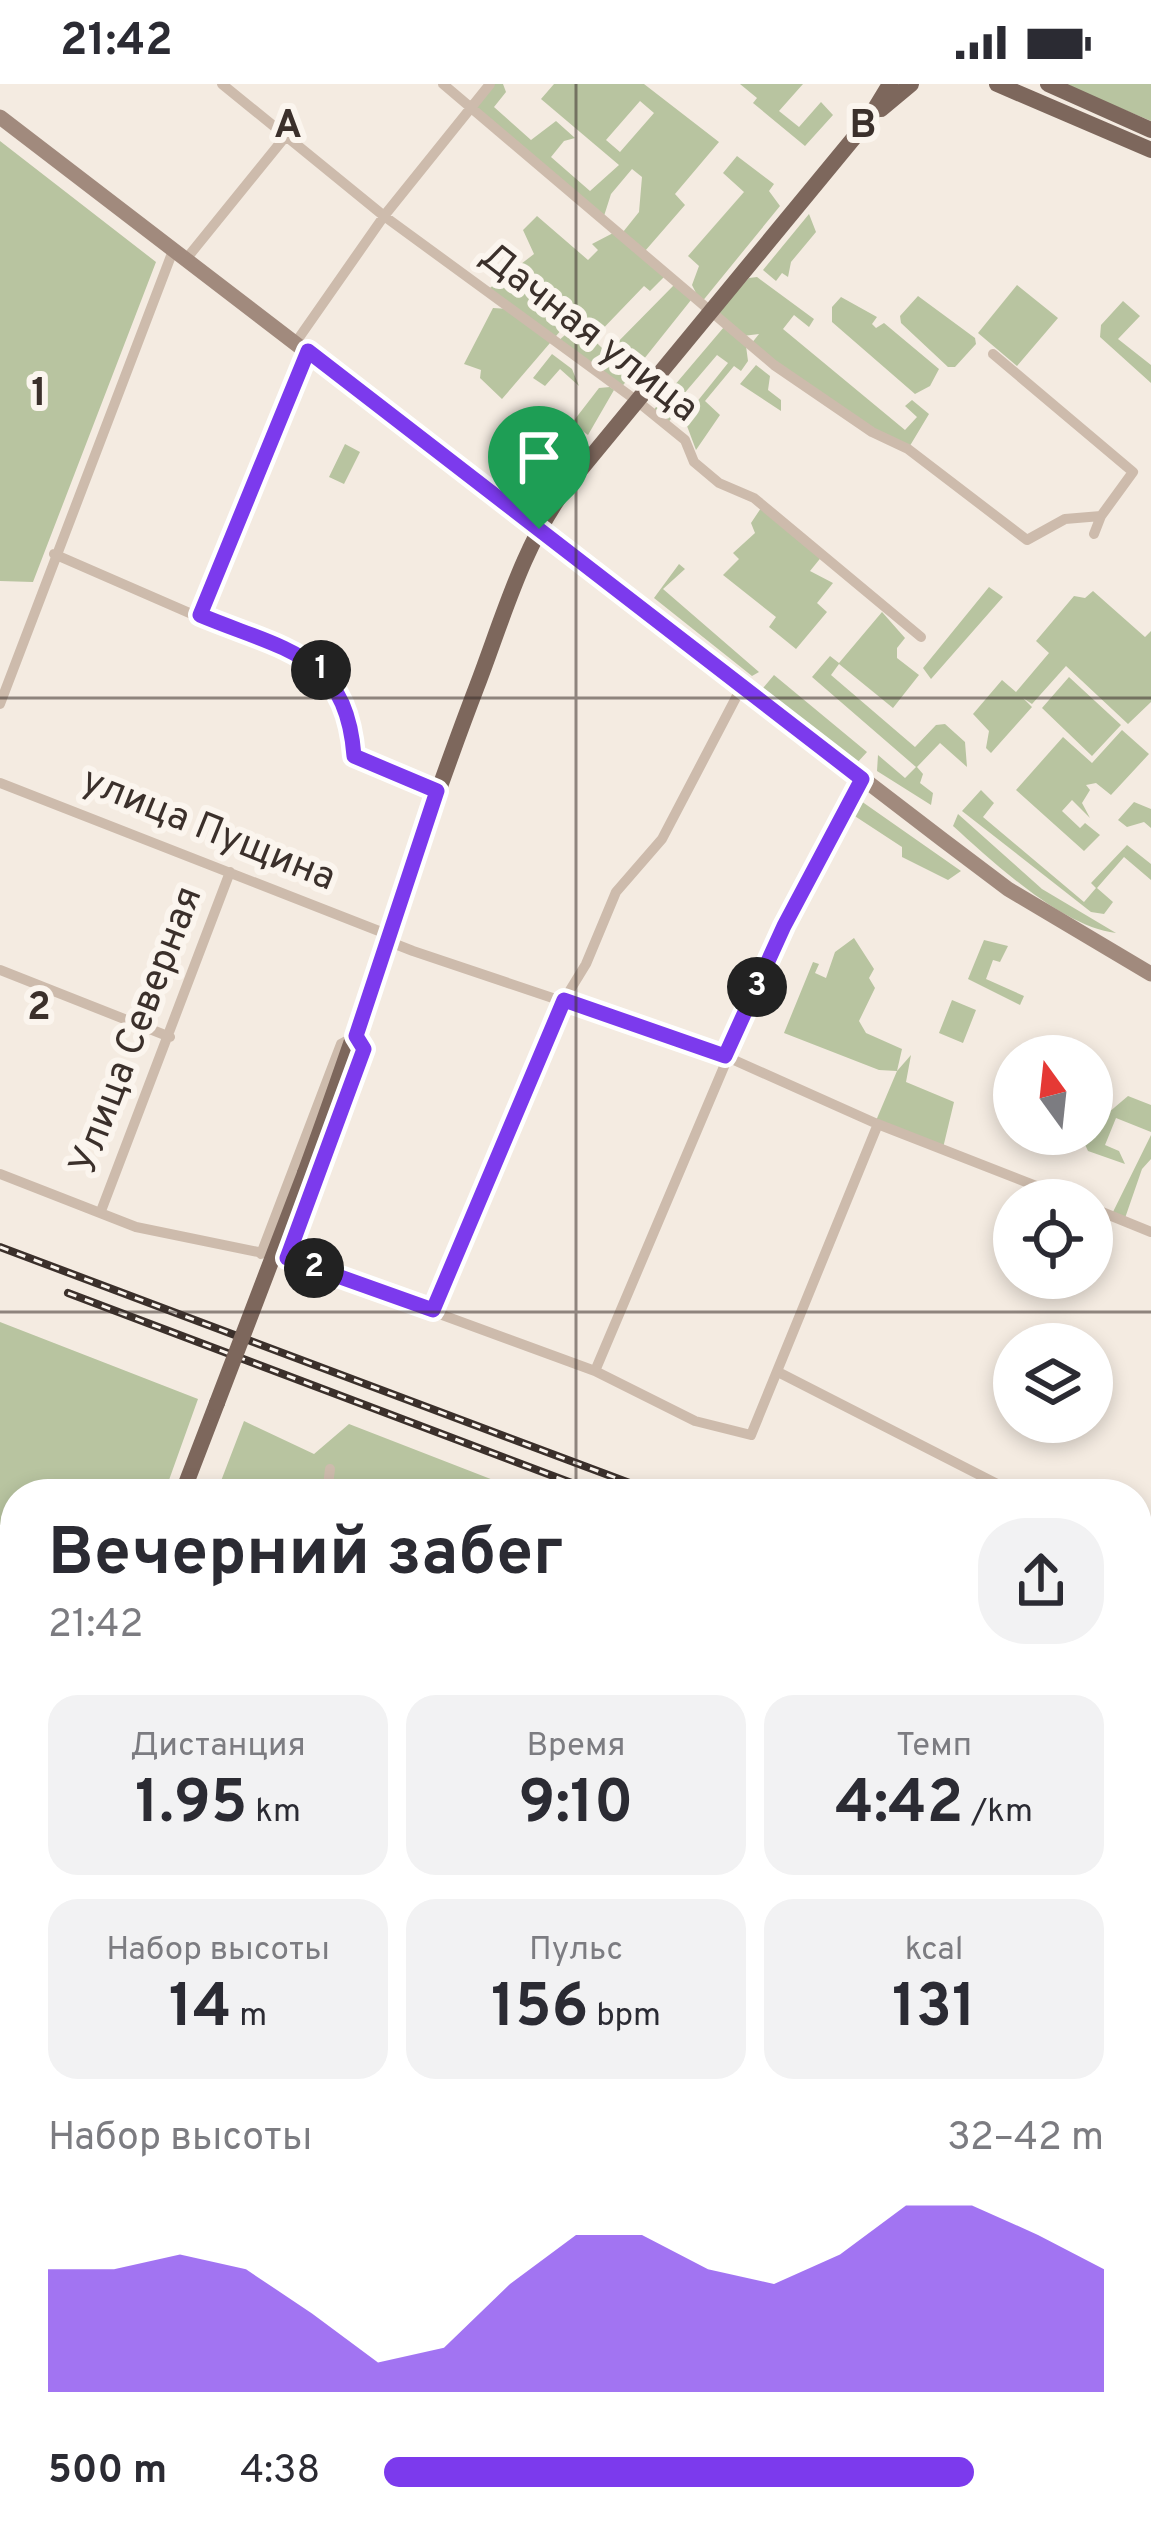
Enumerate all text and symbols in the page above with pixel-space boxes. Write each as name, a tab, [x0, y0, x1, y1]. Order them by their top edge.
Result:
text: 21:42	[60, 14, 173, 71]
text: A	[274, 103, 302, 152]
text: B	[850, 103, 876, 152]
street label: Дачная улица	[469, 233, 707, 435]
text: 1	[31, 371, 47, 420]
pin	[488, 406, 590, 529]
icon: arrive	[506, 424, 572, 490]
pin: 1	[291, 640, 351, 700]
text: 1	[314, 649, 328, 691]
street label: улица Пущина	[74, 758, 342, 904]
street label: Улица Северная	[61, 880, 215, 1182]
pin: 3	[727, 957, 787, 1017]
text: 3	[747, 966, 767, 1008]
text: 2	[27, 985, 51, 1034]
north arrow	[993, 1035, 1113, 1155]
map controls	[993, 1035, 1113, 1443]
button: locate	[993, 1179, 1113, 1299]
pin: 2	[284, 1238, 344, 1298]
text: 2	[304, 1247, 324, 1289]
button: layers	[993, 1323, 1113, 1443]
text: Вечерний забег	[48, 1515, 563, 1598]
button: share	[978, 1518, 1104, 1644]
text: 21:42	[48, 1602, 143, 1651]
text: Дистанция	[130, 1726, 306, 1768]
text: Время	[526, 1726, 626, 1768]
text: Темп	[896, 1726, 972, 1768]
text: 1.95	[135, 1768, 247, 1844]
text: 9:10	[519, 1768, 633, 1844]
text: 4:42	[835, 1768, 964, 1844]
text: km	[247, 1792, 301, 1834]
text: /km	[964, 1792, 1033, 1834]
text: Набор высоты	[106, 1930, 330, 1972]
text: Пульс	[529, 1930, 623, 1972]
text: kcal	[905, 1930, 963, 1972]
text: 14	[169, 1972, 231, 2048]
text: 156	[491, 1972, 588, 2048]
text: 131	[892, 1972, 976, 2048]
text: m	[231, 1996, 267, 2038]
text: bpm	[588, 1996, 661, 2038]
text: Набор высоты	[48, 2115, 312, 2164]
text: 32–42 m	[947, 2115, 1104, 2164]
text: 500 m	[48, 2448, 167, 2497]
text: 4:38	[240, 2448, 320, 2497]

